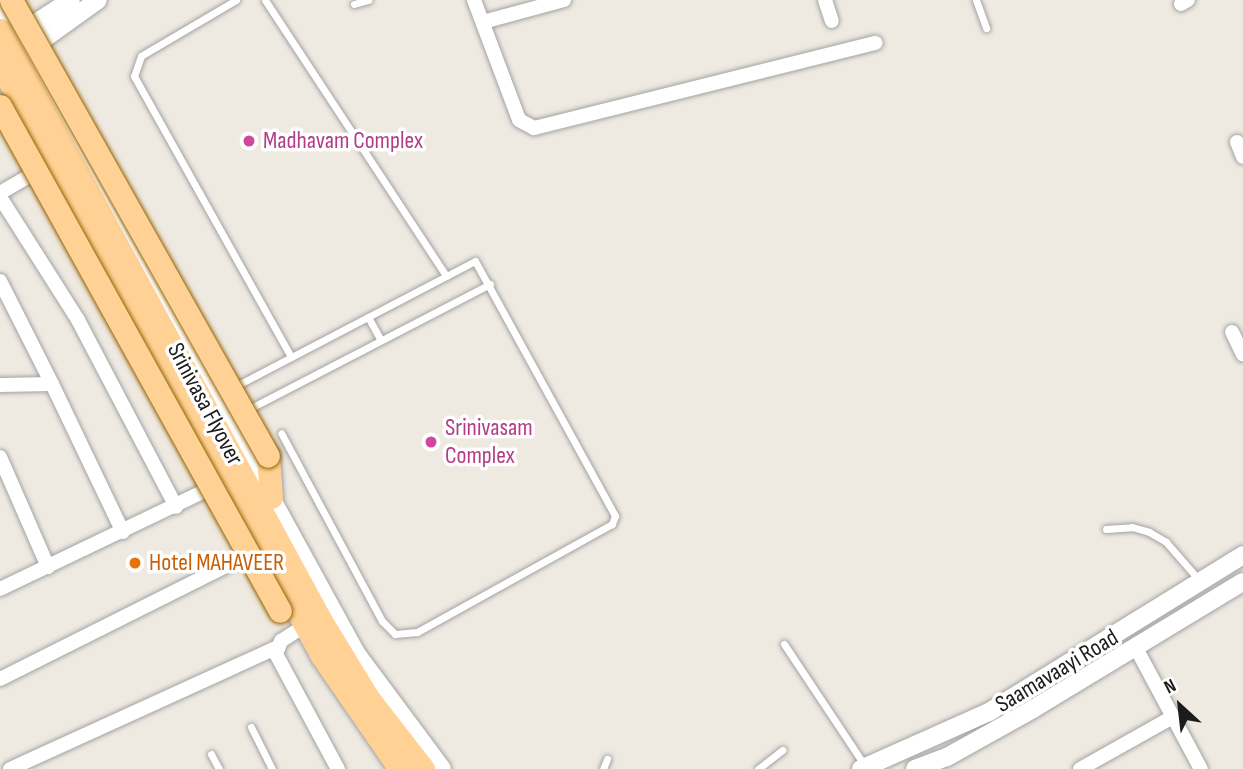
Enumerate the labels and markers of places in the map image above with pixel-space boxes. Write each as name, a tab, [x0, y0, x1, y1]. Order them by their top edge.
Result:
place label: Madhavam Complex	[263, 127, 423, 155]
marker: Madhavam Complex	[241, 133, 257, 149]
place label: Srinivasam Complex	[445, 414, 533, 470]
marker: Srinivasam Complex	[423, 434, 439, 450]
place label: Hotel MAHAVEER	[149, 549, 284, 577]
marker: Hotel MAHAVEER	[127, 555, 143, 571]

